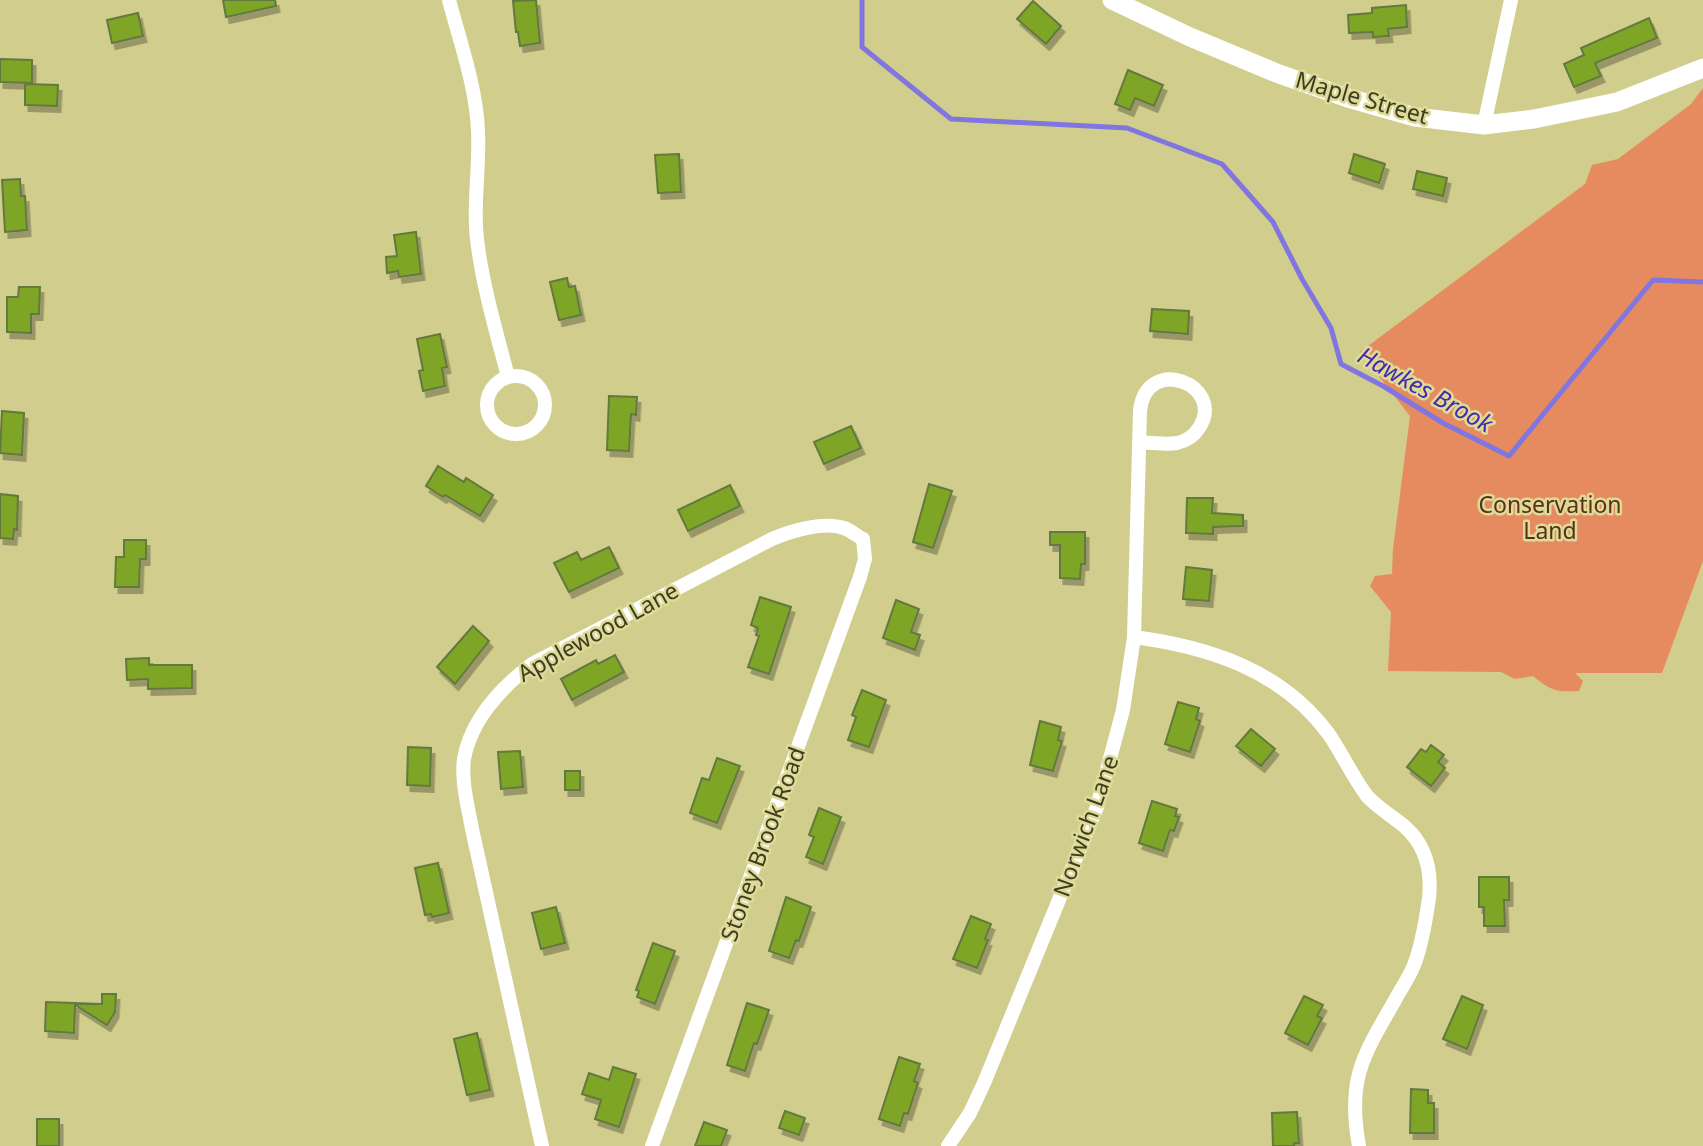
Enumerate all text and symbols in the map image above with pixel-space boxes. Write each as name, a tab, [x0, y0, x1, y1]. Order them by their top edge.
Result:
street label: Maple Street	[1292, 63, 1433, 131]
water label: Hawkes Brook	[1352, 338, 1500, 440]
park label: Conservation Land	[1478, 488, 1622, 546]
street label: Applewood Lane	[511, 574, 684, 689]
street label: Stoney Brook Road	[712, 742, 812, 945]
street label: Norwich Lane	[1045, 751, 1125, 901]

